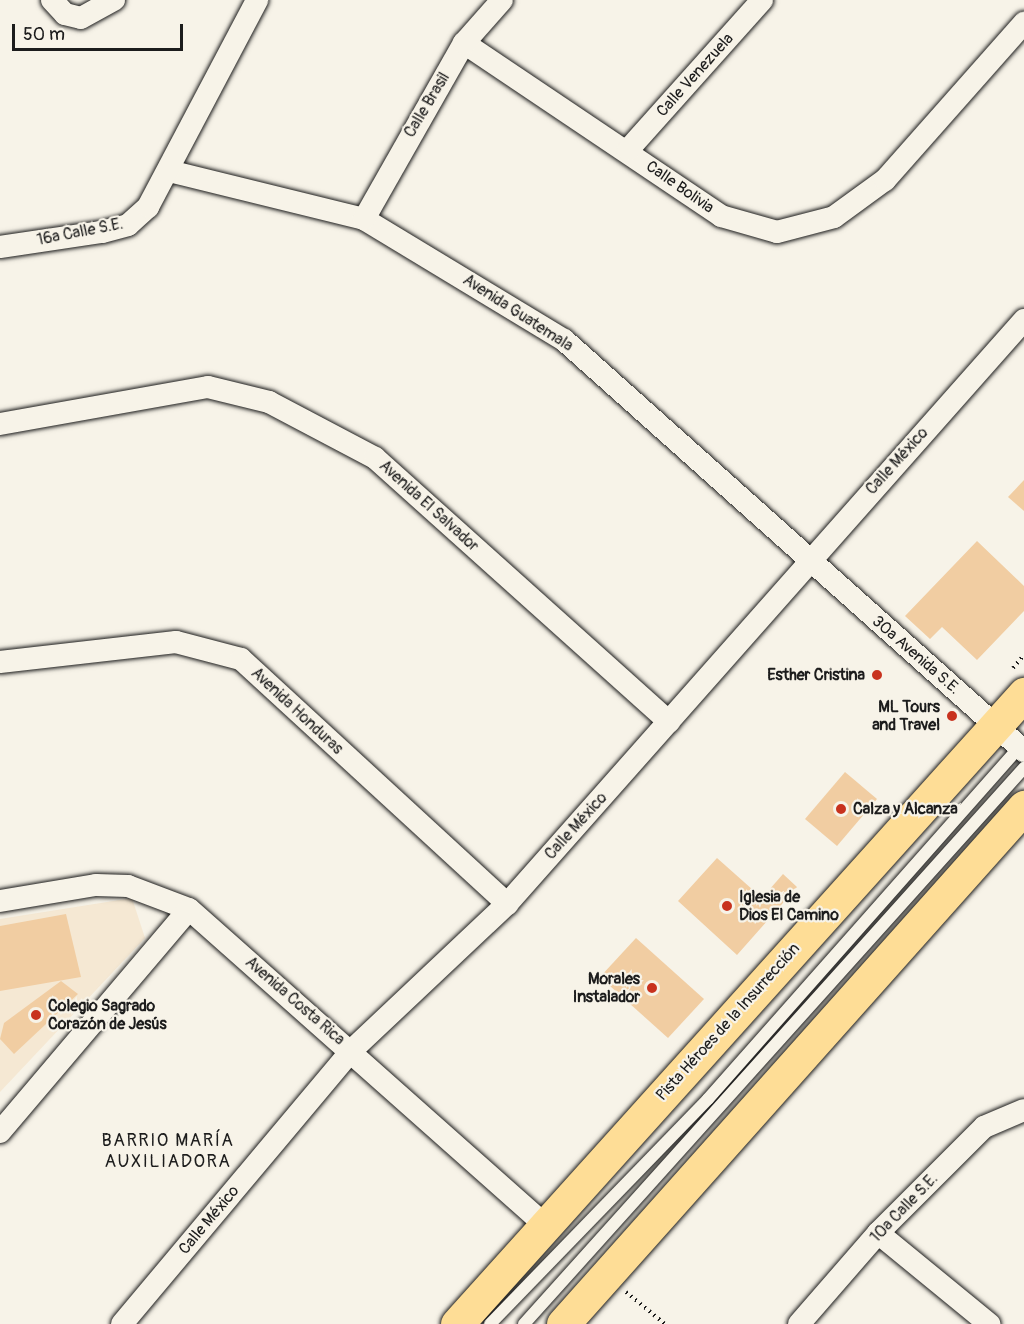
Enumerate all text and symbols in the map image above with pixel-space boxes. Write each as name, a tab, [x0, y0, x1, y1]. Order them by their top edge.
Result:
scale bar	[15, 12, 186, 50]
text: 50 m	[23, 23, 65, 46]
street label: Calle Venezuela	[652, 29, 738, 121]
street label: Calle Brasil	[400, 69, 454, 141]
street label: Calle Bolivia	[642, 157, 718, 217]
street label: 16a Calle S.E.	[35, 214, 125, 250]
street label: Avenida Guatemala	[459, 270, 577, 356]
street label: Calle México	[862, 423, 932, 499]
street label: Avenida El Salvador	[375, 456, 483, 556]
street label: 30a Avenida S.E.	[868, 612, 964, 698]
street label: Avenida Honduras	[247, 664, 347, 758]
place label: Esther Cristina	[767, 665, 865, 685]
marker: Esther Cristina	[870, 668, 884, 682]
place label: ML Tours and Travel	[872, 697, 940, 735]
marker: ML Tours and Travel	[945, 709, 959, 723]
street label: Calle México	[541, 788, 611, 864]
place label: Calza y Alcanza	[853, 799, 958, 819]
marker: Calza y Alcanza	[834, 802, 848, 816]
place label: Iglesia de Dios El Camino	[739, 887, 839, 925]
marker: Iglesia de Dios El Camino	[720, 899, 734, 913]
street label: Pista Héroes de la Insurrección	[652, 939, 804, 1105]
street label: Avenida Costa Rica	[241, 953, 349, 1049]
place label: Morales Instalador	[573, 969, 640, 1007]
marker: Morales Instalador	[645, 981, 659, 995]
place label: Colegio Sagrado Corazón de Jesús	[48, 996, 167, 1034]
marker: Colegio Sagrado Corazón de Jesús	[29, 1008, 43, 1022]
district label: BARRIO MARÍA AUXILIADORA	[102, 1131, 234, 1174]
street label: 10a Calle S.E.	[866, 1169, 942, 1247]
street label: Calle México	[175, 1182, 243, 1258]

